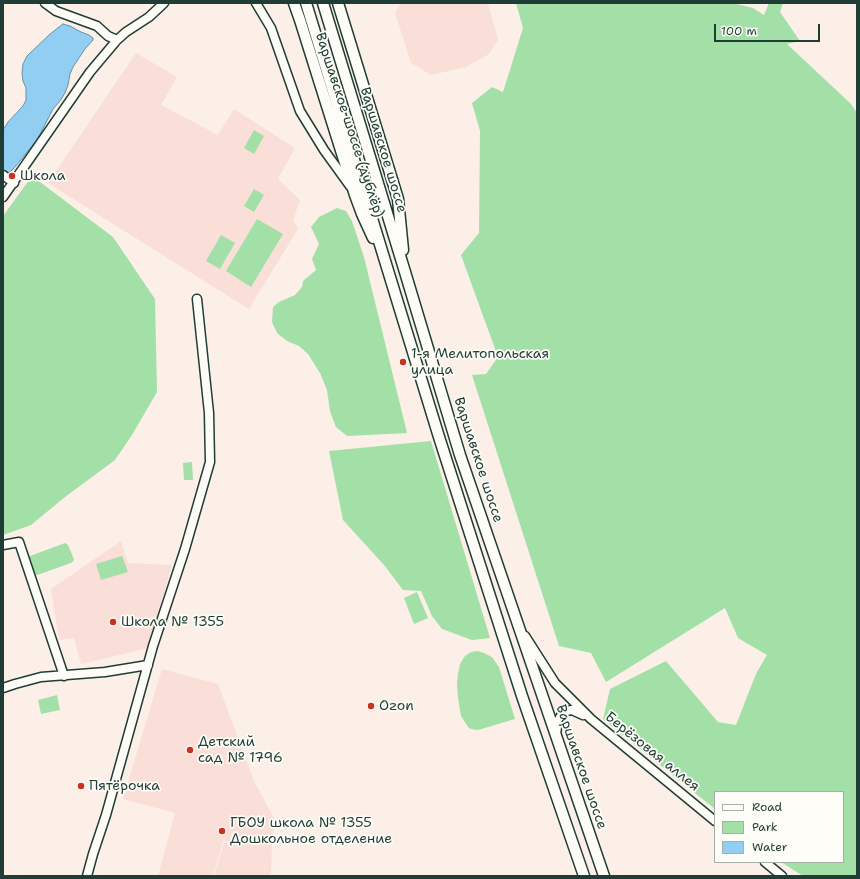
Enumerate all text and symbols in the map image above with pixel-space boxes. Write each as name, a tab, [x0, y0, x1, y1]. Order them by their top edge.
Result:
scale bar	[716, 16, 822, 42]
text: 100 m	[721, 23, 757, 39]
street label: Варшавское шоссе (дублёр)	[311, 30, 387, 220]
street label: Варшавское шоссе	[356, 85, 410, 215]
place label: Школа	[20, 168, 65, 184]
marker: Школа	[7, 171, 17, 181]
place label: 1-я Мелитопольская улица	[411, 346, 549, 378]
marker: 1-я Мелитопольская улица	[398, 357, 408, 367]
street label: Варшавское шоссе	[450, 395, 506, 525]
place label: Школа № 1355	[121, 614, 224, 630]
marker: Школа № 1355	[108, 617, 118, 627]
place label: Ozon	[379, 698, 414, 714]
marker: Ozon	[366, 701, 376, 711]
street label: Варшавское шоссе	[552, 703, 610, 831]
street label: Берёзовая аллея	[601, 709, 703, 795]
place label: Детский сад № 1796	[198, 734, 283, 766]
marker: Детский сад № 1796	[185, 745, 195, 755]
place label: Пятёрочка	[89, 778, 160, 794]
marker: Пятёрочка	[76, 781, 86, 791]
legend	[714, 791, 844, 863]
text: Road	[752, 799, 782, 815]
place label: ГБОУ школа № 1355 Дошкольное отделение	[230, 815, 392, 848]
text: Park	[752, 819, 778, 835]
marker: ГБОУ школа № 1355 Дошкольное отделение	[217, 826, 227, 836]
text: Water	[752, 839, 787, 855]

